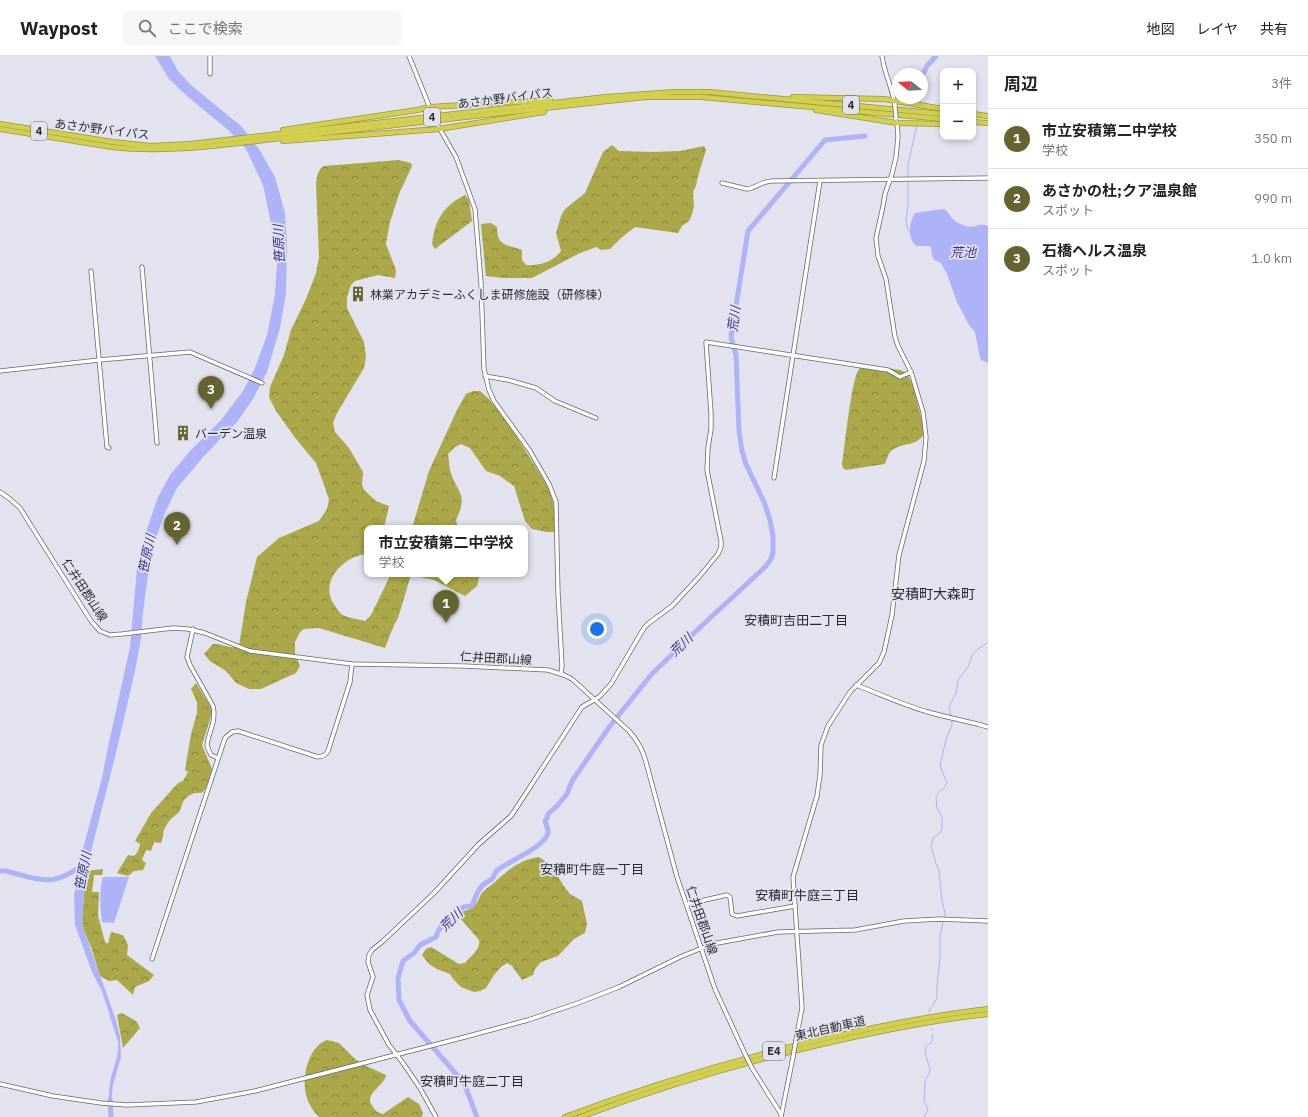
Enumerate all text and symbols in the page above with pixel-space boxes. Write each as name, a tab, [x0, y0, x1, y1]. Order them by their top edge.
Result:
search box	[122, 10, 402, 46]
text: Waypost	[20, 16, 98, 40]
icon: search	[136, 17, 158, 39]
text: ここで検索	[168, 19, 243, 38]
text: 地図	[1146, 20, 1174, 38]
text: レイヤ	[1196, 20, 1238, 38]
text: 共有	[1260, 20, 1288, 38]
north arrow	[892, 68, 928, 104]
map controls	[940, 68, 976, 140]
button: +	[940, 68, 976, 104]
text: 周辺	[1004, 73, 1038, 95]
text: 3件	[1271, 75, 1292, 92]
street label: あさか野バイパス	[457, 85, 553, 111]
road number: 4	[843, 96, 859, 114]
button: −	[940, 104, 976, 140]
road number: 4	[424, 108, 440, 126]
street label: あさか野バイパス	[54, 116, 150, 142]
text: 市立安積第二中学校	[1042, 121, 1177, 140]
road number: 4	[31, 122, 47, 140]
text: 1	[1013, 130, 1021, 147]
text: 350 m	[1254, 130, 1292, 147]
text: 学校	[1042, 142, 1068, 159]
text: あさかの杜;クア温泉館	[1042, 181, 1197, 200]
text: 2	[1013, 190, 1021, 207]
text: 990 m	[1254, 190, 1292, 207]
text: スポット	[1042, 202, 1094, 219]
water label: 笹原川	[269, 222, 289, 264]
text: 石橋ヘルス温泉	[1042, 241, 1147, 260]
water label: 荒池	[950, 244, 978, 261]
text: 3	[1013, 250, 1021, 267]
text: 1.0 km	[1252, 250, 1292, 267]
text: スポット	[1042, 262, 1094, 279]
building icon: 林業アカデミーふくしま研修施設（研修棟）	[349, 285, 367, 303]
place label: 林業アカデミーふくしま研修施設（研修棟）	[370, 287, 610, 302]
water label: 荒川	[724, 303, 745, 333]
pin: 3	[198, 376, 224, 409]
building icon: バーデン温泉	[174, 424, 192, 442]
place label: バーデン温泉	[195, 426, 267, 441]
pin: 2	[164, 512, 190, 545]
popup	[364, 525, 528, 577]
water label: 笹原川	[135, 531, 160, 575]
text: 市立安積第二中学校	[378, 533, 514, 552]
text: 学校	[378, 554, 405, 571]
street label: 仁井田郡山線	[59, 556, 111, 624]
district label: 安積町大森町	[891, 585, 975, 603]
pin: 1	[433, 590, 459, 623]
district label: 安積町吉田二丁目	[744, 612, 848, 629]
your location	[587, 619, 607, 639]
water label: 荒川	[666, 628, 698, 660]
street label: 仁井田郡山線	[460, 649, 532, 667]
water label: 笹原川	[71, 848, 95, 892]
district label: 安積町牛庭一丁目	[540, 861, 644, 878]
street label: 仁井田郡山線	[683, 884, 721, 956]
district label: 安積町牛庭三丁目	[755, 887, 859, 904]
water label: 荒川	[436, 903, 468, 935]
street label: 東北自動車道	[793, 1013, 867, 1043]
road number: E4	[763, 1042, 785, 1060]
district label: 安積町牛庭二丁目	[420, 1073, 524, 1090]

